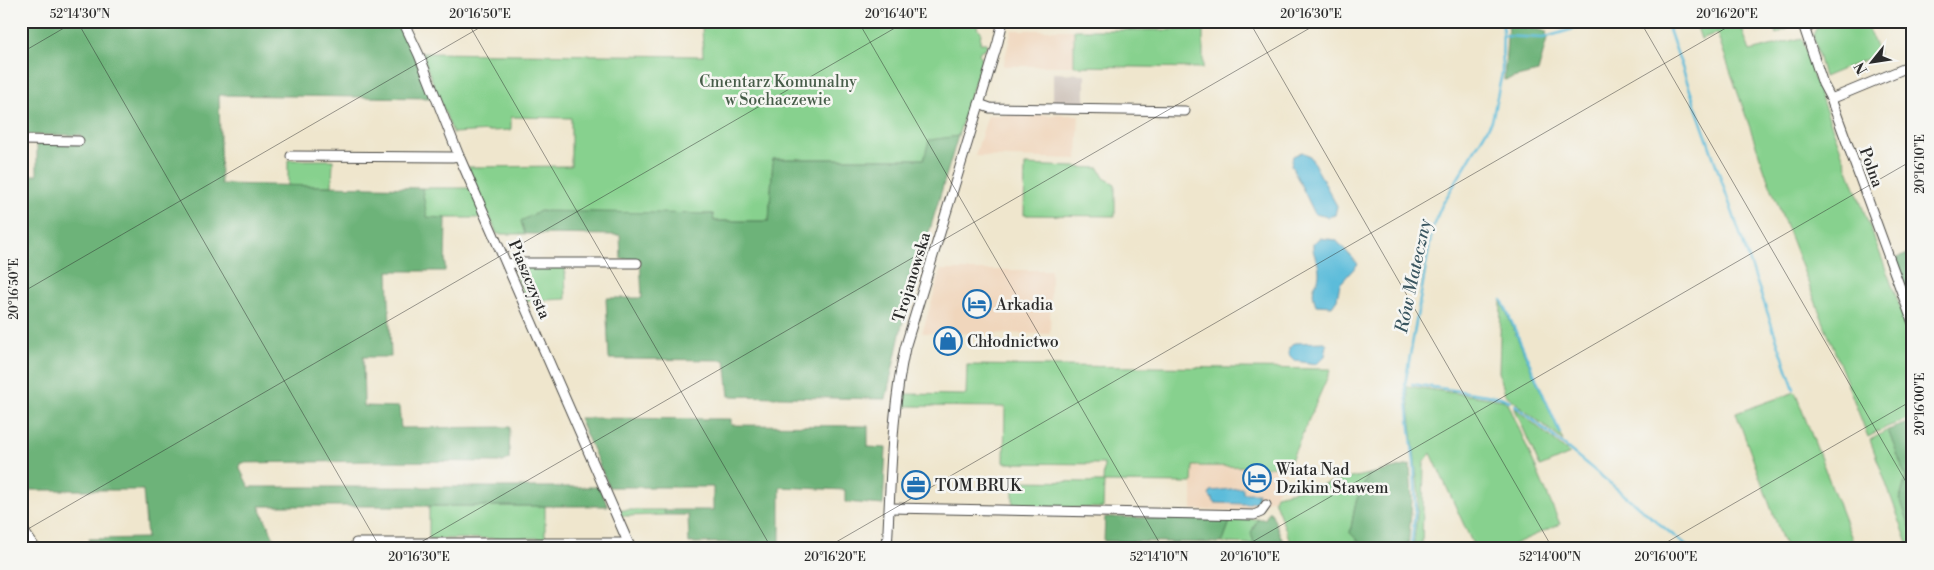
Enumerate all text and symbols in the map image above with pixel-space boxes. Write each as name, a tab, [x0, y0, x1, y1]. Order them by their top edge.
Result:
text: 52°14'30"N	[50, 7, 110, 22]
text: 20°16'50"E	[449, 7, 511, 22]
text: 20°16'40"E	[865, 7, 927, 22]
text: 20°16'30"E	[1280, 7, 1342, 22]
text: 20°16'20"E	[1696, 7, 1758, 22]
north arrow	[1846, 38, 1896, 88]
text: N	[1851, 59, 1872, 77]
park label: Cmentarz Komunalny w Sochaczewie	[699, 72, 857, 110]
text: 20°16'10"E	[1913, 134, 1928, 194]
street label: Polna	[1855, 145, 1888, 191]
water label: Rów Mateczny	[1390, 217, 1437, 336]
street label: Trojanowska	[889, 229, 935, 325]
street label: Piaszczysta	[504, 237, 555, 323]
text: 20°16'50"E	[7, 258, 22, 320]
hotel icon: Arkadia	[962, 289, 992, 319]
place label: Arkadia	[995, 295, 1054, 315]
shop icon: Chłodnictwo	[933, 326, 963, 356]
place label: Chłodnictwo	[967, 332, 1059, 352]
text: 20°16'00"E	[1913, 373, 1928, 435]
place label: Wiata Nad Dzikim Stawem	[1275, 460, 1388, 498]
hotel icon: Wiata Nad Dzikim Stawem	[1242, 463, 1272, 493]
office icon: TOM BRUK	[901, 470, 931, 500]
place label: TOM BRUK	[935, 476, 1023, 496]
text: 20°16'30"E	[388, 550, 450, 565]
text: 20°16'20"E	[804, 550, 866, 565]
text: 52°14'10"N	[1130, 550, 1188, 565]
text: 20°16'10"E	[1220, 550, 1280, 565]
text: 52°14'00"N	[1519, 550, 1581, 565]
text: 20°16'00"E	[1635, 550, 1697, 565]

